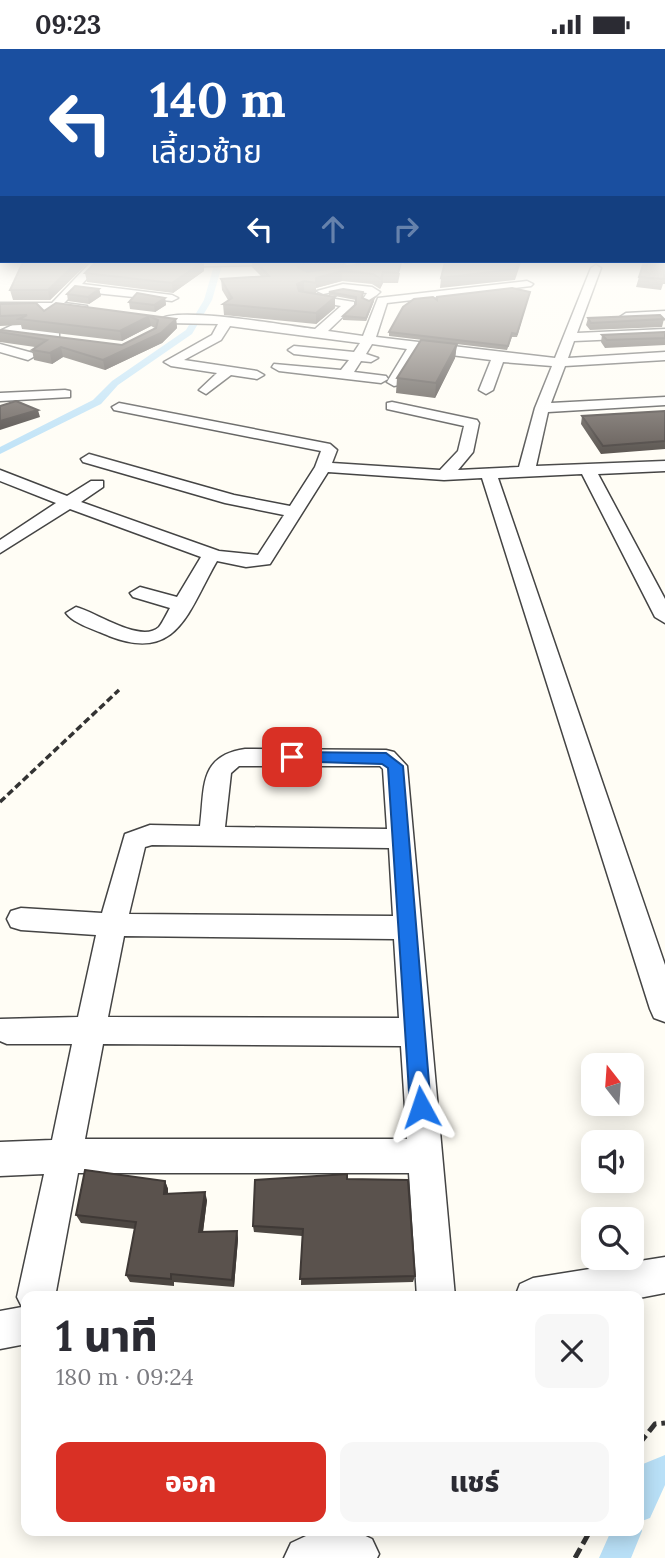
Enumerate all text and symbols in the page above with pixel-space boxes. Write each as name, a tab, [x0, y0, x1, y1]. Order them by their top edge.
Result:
text: 09:23	[35, 8, 101, 41]
text: 140 m	[150, 68, 286, 130]
icon: left	[35, 77, 126, 168]
text: เลี้ยวซ้าย	[150, 131, 262, 172]
icon: left	[241, 210, 279, 248]
icon: ahead	[314, 210, 352, 248]
icon: right	[387, 210, 425, 248]
pin	[262, 727, 322, 787]
icon: arrive	[273, 738, 311, 776]
north arrow	[581, 1053, 644, 1117]
map controls	[581, 1053, 644, 1270]
position arrow	[384, 1070, 458, 1144]
button: sound	[581, 1130, 644, 1193]
button: search	[581, 1207, 644, 1270]
text: 1 นาที	[56, 1309, 158, 1363]
button: close	[535, 1314, 609, 1388]
text: 180 m · 09:24	[56, 1362, 194, 1391]
button: ออก	[56, 1442, 326, 1522]
button: แชร์	[340, 1442, 609, 1522]

